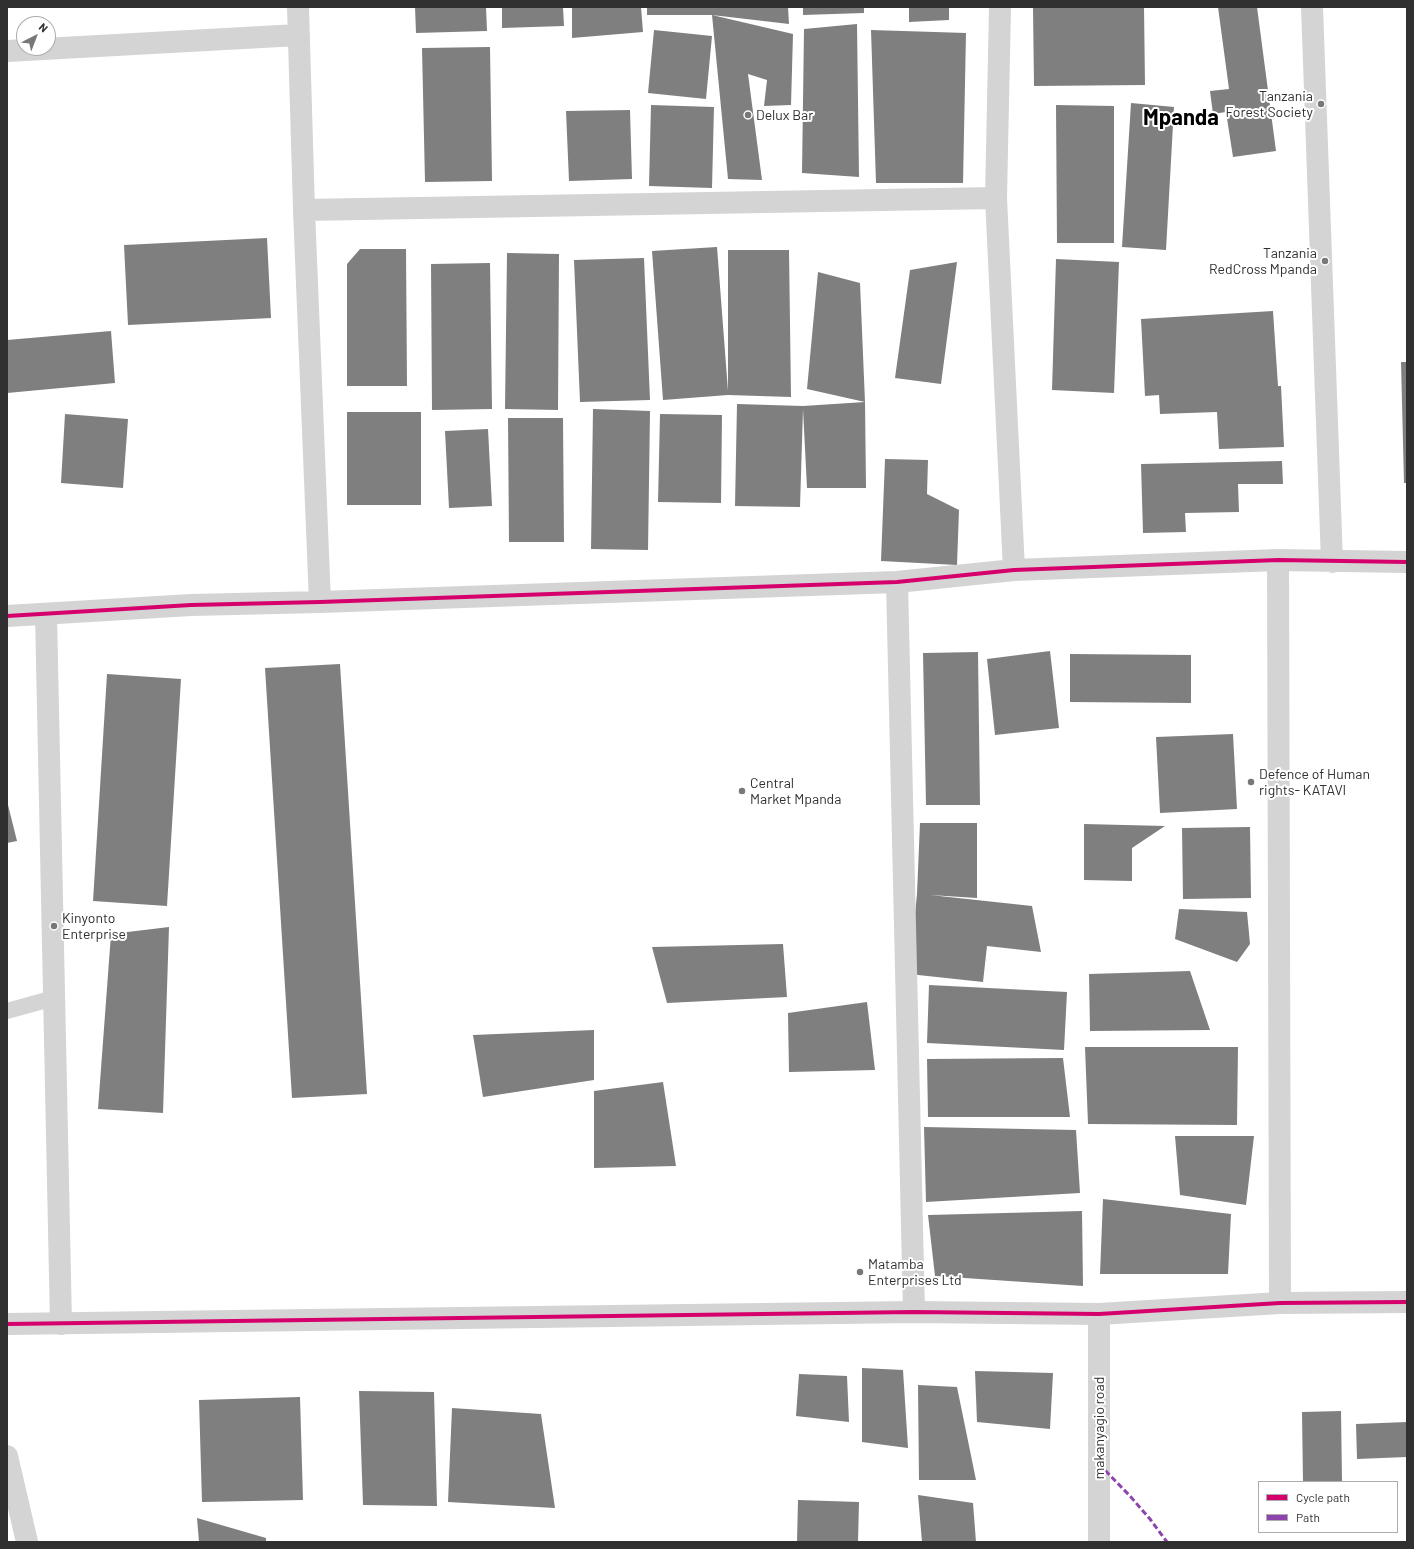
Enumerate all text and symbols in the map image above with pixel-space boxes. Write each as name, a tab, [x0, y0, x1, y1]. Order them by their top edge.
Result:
north arrow	[16, 16, 56, 56]
text: N	[37, 20, 51, 35]
place label: Tanzania Forest Society	[1225, 88, 1313, 120]
marker: Tanzania Forest Society	[1316, 99, 1326, 109]
district label: Mpanda	[1143, 105, 1219, 131]
place label: Delux Bar	[756, 107, 813, 123]
marker: Delux Bar	[743, 110, 753, 120]
place label: Tanzania RedCross Mpanda	[1209, 245, 1317, 278]
marker: Tanzania RedCross Mpanda	[1320, 256, 1330, 266]
place label: Defence of Human rights- KATAVI	[1259, 766, 1370, 798]
place label: Central Market Mpanda	[750, 775, 841, 808]
marker: Defence of Human rights- KATAVI	[1246, 777, 1256, 787]
marker: Central Market Mpanda	[737, 786, 747, 796]
place label: Kinyonto Enterprise	[62, 910, 126, 942]
marker: Kinyonto Enterprise	[49, 921, 59, 931]
place label: Matamba Enterprises Ltd	[868, 1256, 962, 1288]
marker: Matamba Enterprises Ltd	[855, 1267, 865, 1277]
street label: makanyagio road	[1091, 1377, 1107, 1479]
legend	[1258, 1481, 1398, 1533]
text: Cycle path	[1296, 1490, 1350, 1504]
text: Path	[1296, 1510, 1320, 1524]

